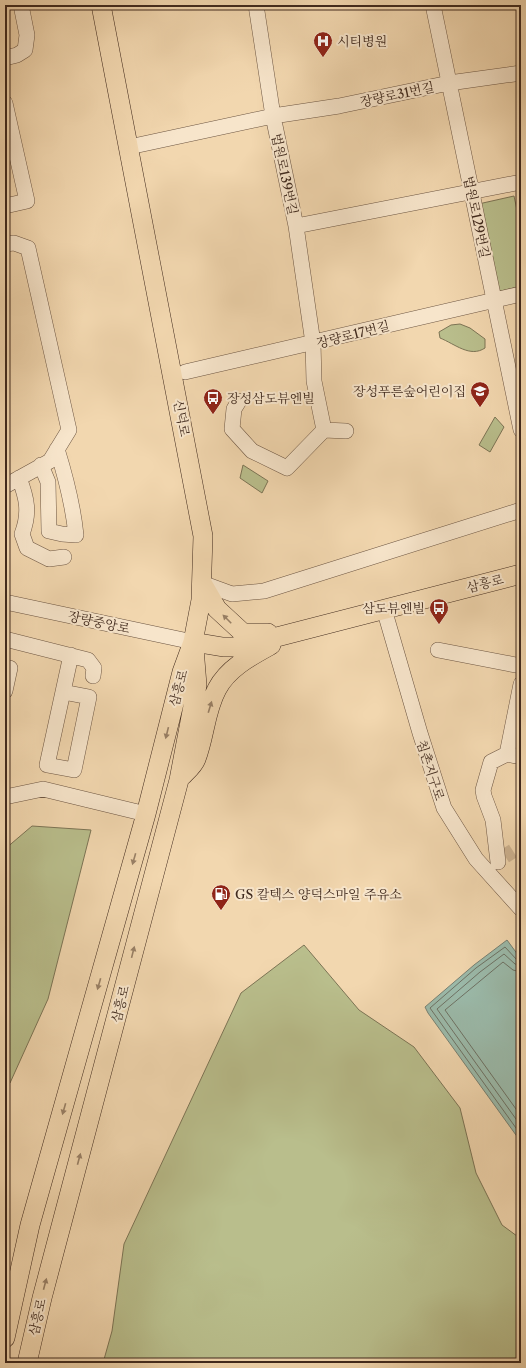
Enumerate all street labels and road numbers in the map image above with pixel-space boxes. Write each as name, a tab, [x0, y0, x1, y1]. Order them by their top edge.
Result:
street label: 장량로31번길	[358, 78, 436, 110]
street label: 법원로139번길	[269, 132, 301, 216]
street label: 법원로129번길	[461, 175, 493, 259]
street label: 장량로17번길	[315, 317, 391, 351]
street label: 신덕로	[171, 398, 194, 438]
street label: 삼흥로	[465, 571, 506, 595]
street label: 장량중앙로	[67, 608, 132, 636]
street label: 삼흥로	[165, 667, 191, 708]
street label: 침촌지구로	[414, 738, 448, 803]
street label: 삼흥로	[108, 983, 132, 1024]
street label: 삼흥로	[25, 1296, 49, 1337]

